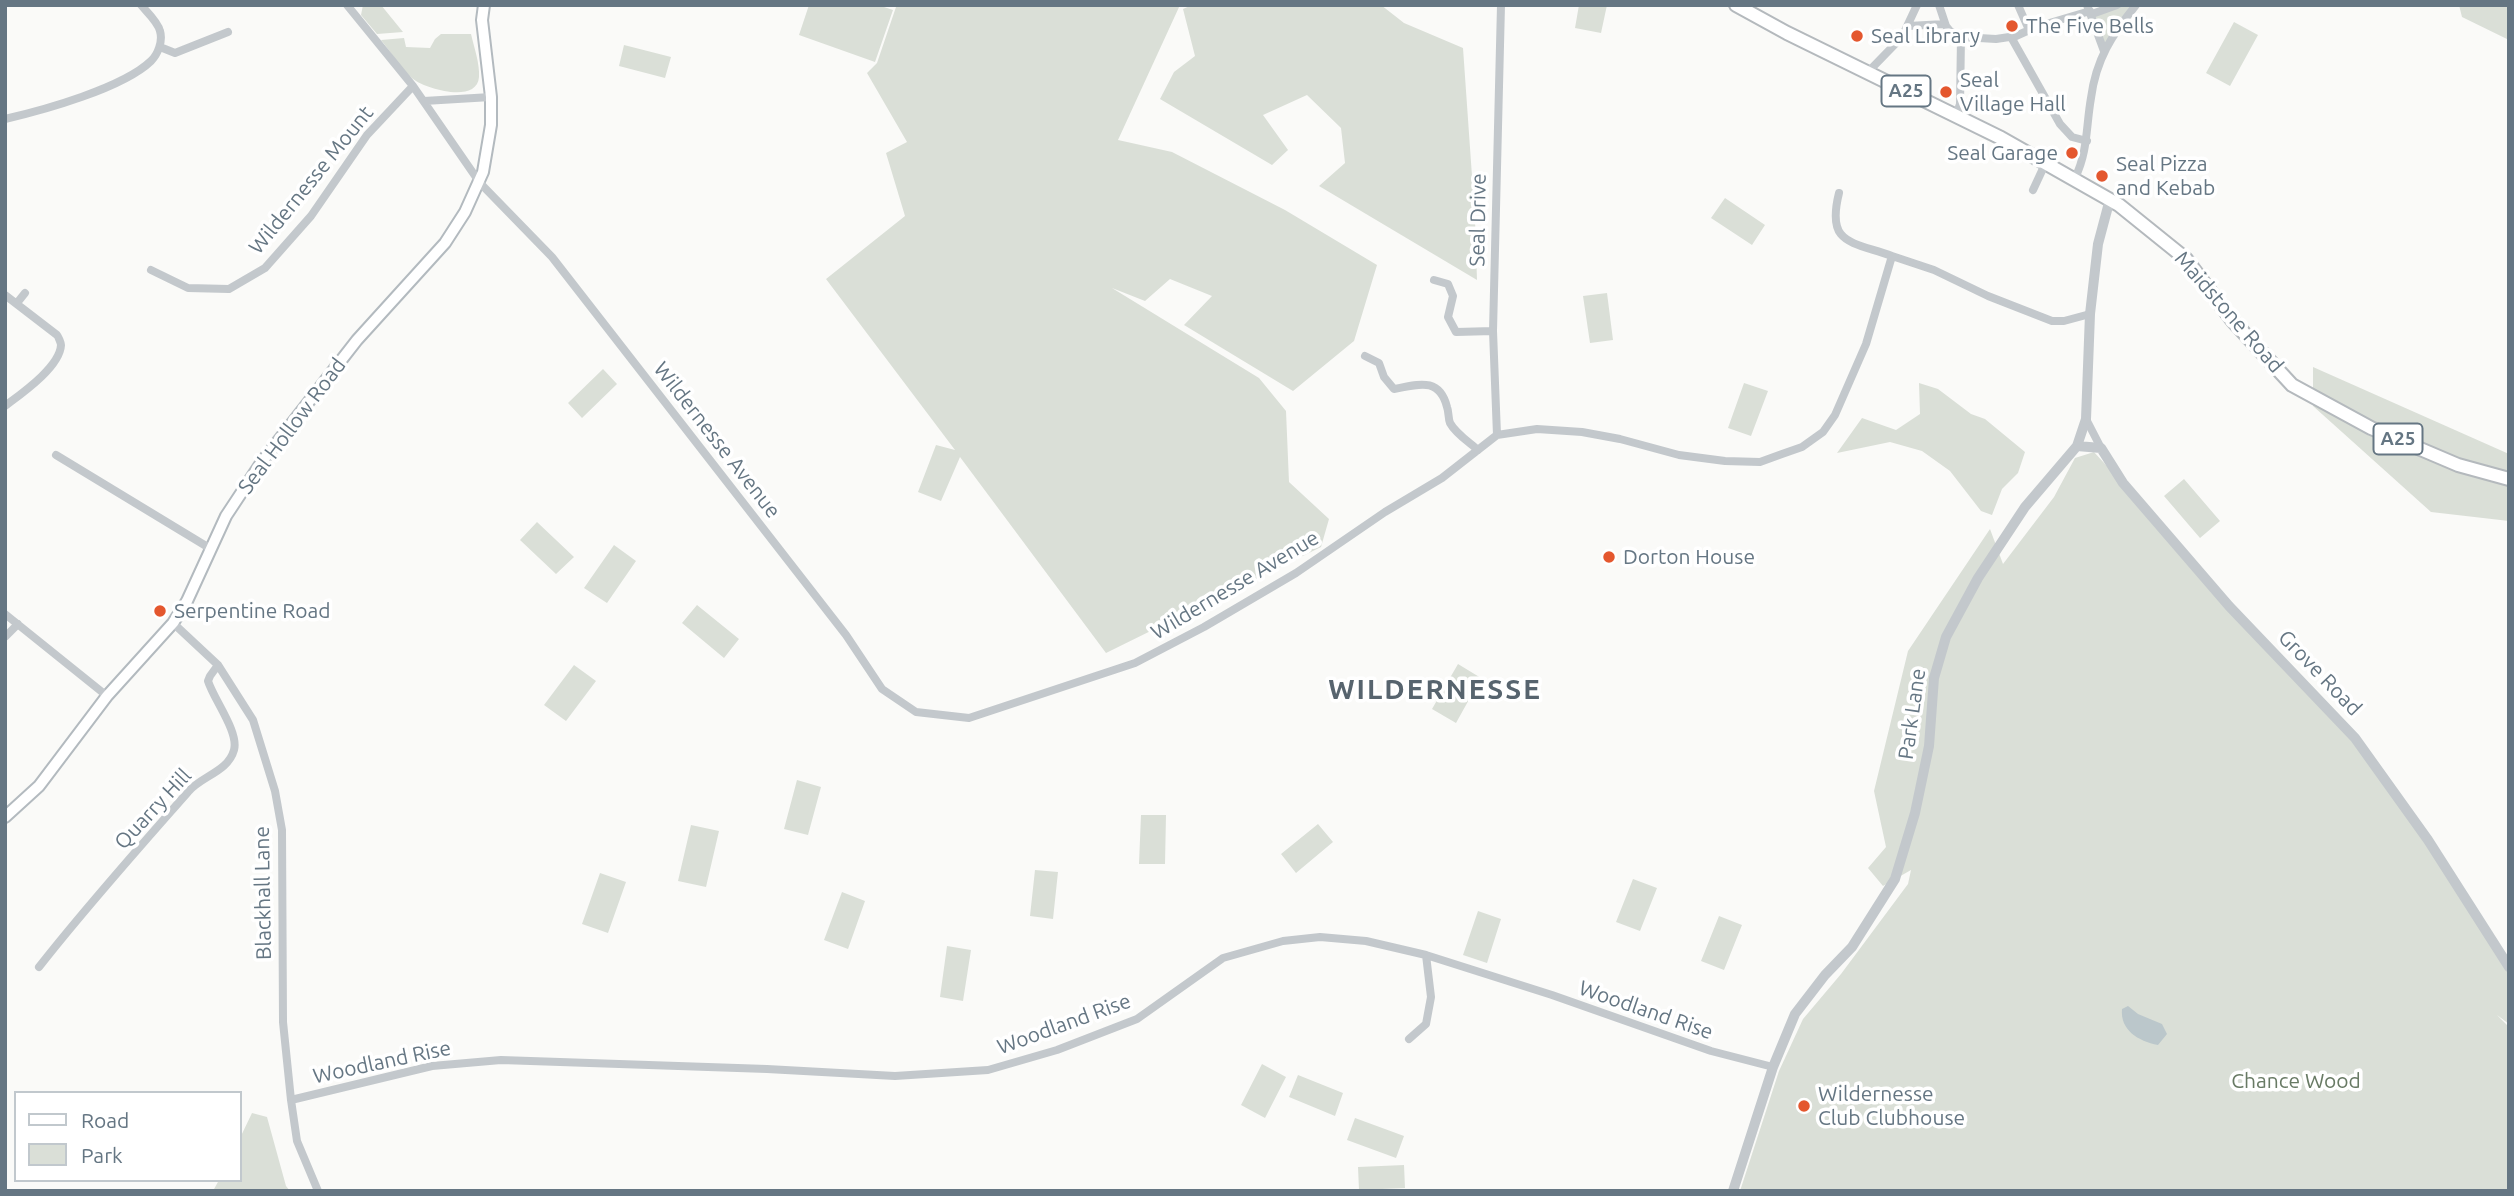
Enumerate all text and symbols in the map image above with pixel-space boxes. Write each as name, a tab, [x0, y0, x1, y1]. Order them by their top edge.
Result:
place label: The Five Bells	[2026, 13, 2154, 39]
marker: The Five Bells	[2004, 18, 2020, 34]
place label: Seal Library	[1871, 23, 1980, 49]
marker: Seal Library	[1849, 28, 1865, 44]
place label: Seal Village Hall	[1960, 67, 2066, 117]
road number: A25	[1882, 76, 1930, 106]
marker: Seal Village Hall	[1938, 84, 1954, 100]
street label: Wildernesse Mount	[244, 101, 378, 259]
place label: Seal Garage	[1947, 140, 2058, 166]
marker: Seal Garage	[2064, 145, 2080, 161]
place label: Seal Pizza and Kebab	[2116, 151, 2215, 201]
marker: Seal Pizza and Kebab	[2094, 168, 2110, 184]
street label: Seal Drive	[1465, 173, 1491, 267]
street label: Maidstone Road	[2169, 246, 2289, 378]
street label: Seal Hollow Road	[233, 353, 351, 499]
street label: Wildernesse Avenue	[648, 357, 786, 523]
road number: A25	[2374, 424, 2422, 454]
street label: Wildernesse Avenue	[1147, 525, 1323, 645]
place label: Dorton House	[1623, 544, 1755, 570]
marker: Dorton House	[1601, 549, 1617, 565]
place label: Serpentine Road	[174, 598, 331, 624]
marker: Serpentine Road	[152, 603, 168, 619]
street label: Grove Road	[2273, 625, 2367, 721]
street label: Park Lane	[1893, 667, 1931, 761]
district label: WILDERNESSE	[1330, 673, 1540, 707]
street label: Quarry Hill	[109, 763, 197, 855]
street label: Blackhall Lane	[249, 826, 277, 960]
street label: Woodland Rise	[1576, 975, 1716, 1045]
street label: Woodland Rise	[994, 988, 1134, 1060]
street label: Woodland Rise	[311, 1035, 453, 1089]
park label: Chance Wood	[2231, 1068, 2361, 1094]
place label: Wildernesse Club Clubhouse	[1818, 1081, 1965, 1131]
legend	[14, 1091, 242, 1182]
marker: Wildernesse Club Clubhouse	[1796, 1098, 1812, 1114]
text: Road	[81, 1108, 129, 1132]
text: Park	[81, 1143, 123, 1167]

